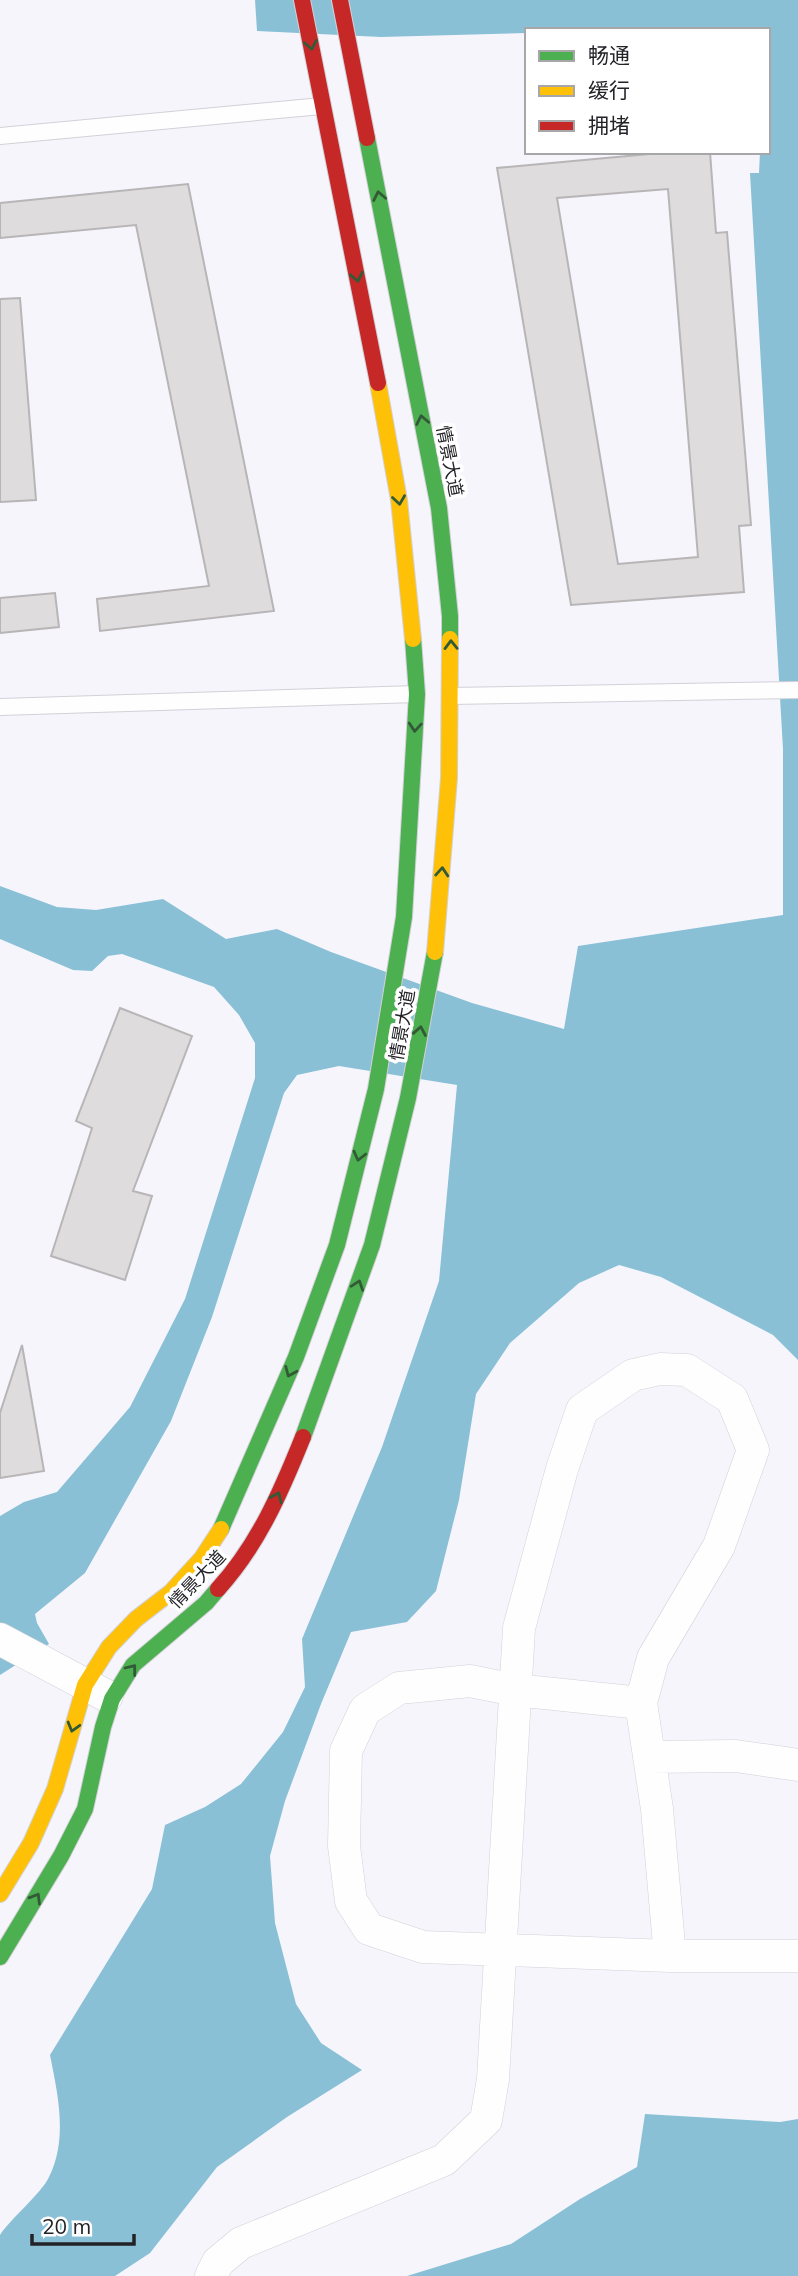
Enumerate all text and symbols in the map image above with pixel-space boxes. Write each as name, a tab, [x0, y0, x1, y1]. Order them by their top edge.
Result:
legend	[525, 28, 770, 154]
one-way arrow	[302, 39, 317, 51]
text: 畅通	[588, 42, 630, 68]
text: 缓行	[588, 77, 630, 103]
text: 拥堵	[588, 112, 630, 138]
one-way arrow	[372, 190, 387, 202]
one-way arrow	[349, 271, 364, 283]
one-way arrow	[415, 414, 430, 426]
street label: 情景大道	[432, 423, 468, 499]
one-way arrow	[391, 494, 406, 506]
one-way arrow	[443, 639, 458, 650]
one-way arrow	[407, 722, 422, 733]
one-way arrow	[434, 866, 449, 877]
street label: 情景大道	[384, 988, 420, 1062]
one-way arrow	[412, 1025, 427, 1037]
one-way arrow	[353, 1150, 367, 1162]
one-way arrow	[350, 1279, 365, 1291]
one-way arrow	[284, 1365, 298, 1377]
one-way arrow	[268, 1492, 282, 1504]
street label: 情景大道	[164, 1545, 230, 1613]
one-way arrow	[123, 1664, 136, 1676]
one-way arrow	[67, 1721, 82, 1733]
one-way arrow	[27, 1893, 40, 1906]
scale bar	[32, 2202, 133, 2246]
text: 20 m	[42, 2213, 91, 2239]

